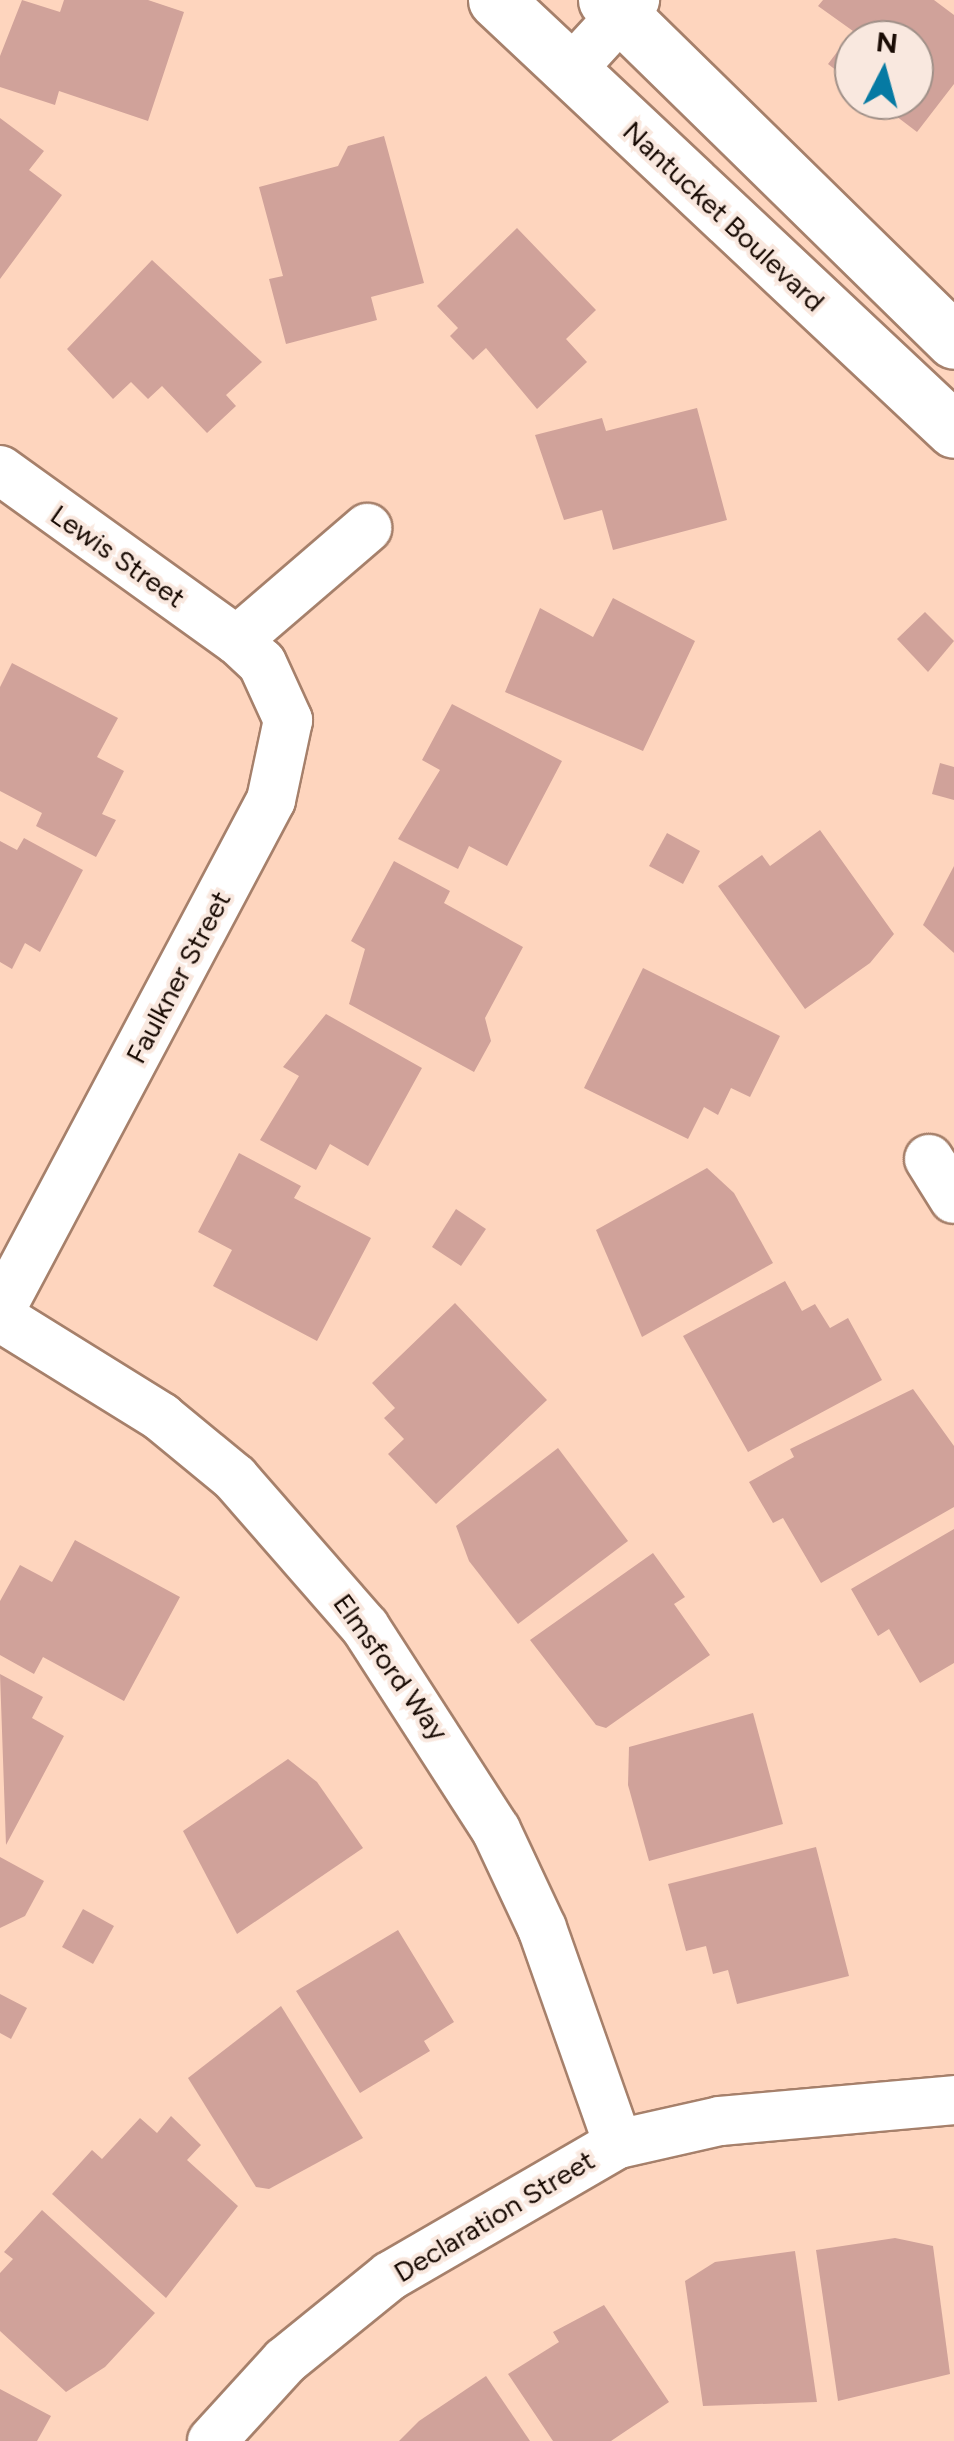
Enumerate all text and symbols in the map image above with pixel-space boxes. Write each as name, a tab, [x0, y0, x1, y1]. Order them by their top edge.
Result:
north arrow	[834, 20, 934, 120]
text: N	[874, 24, 899, 60]
street label: Nantucket Boulevard	[616, 114, 832, 318]
street label: Lewis Street	[44, 497, 192, 615]
street label: Faulkner Street	[118, 885, 238, 1069]
street label: Elmsford Way	[326, 1587, 456, 1747]
street label: Declaration Street	[388, 2143, 600, 2289]

